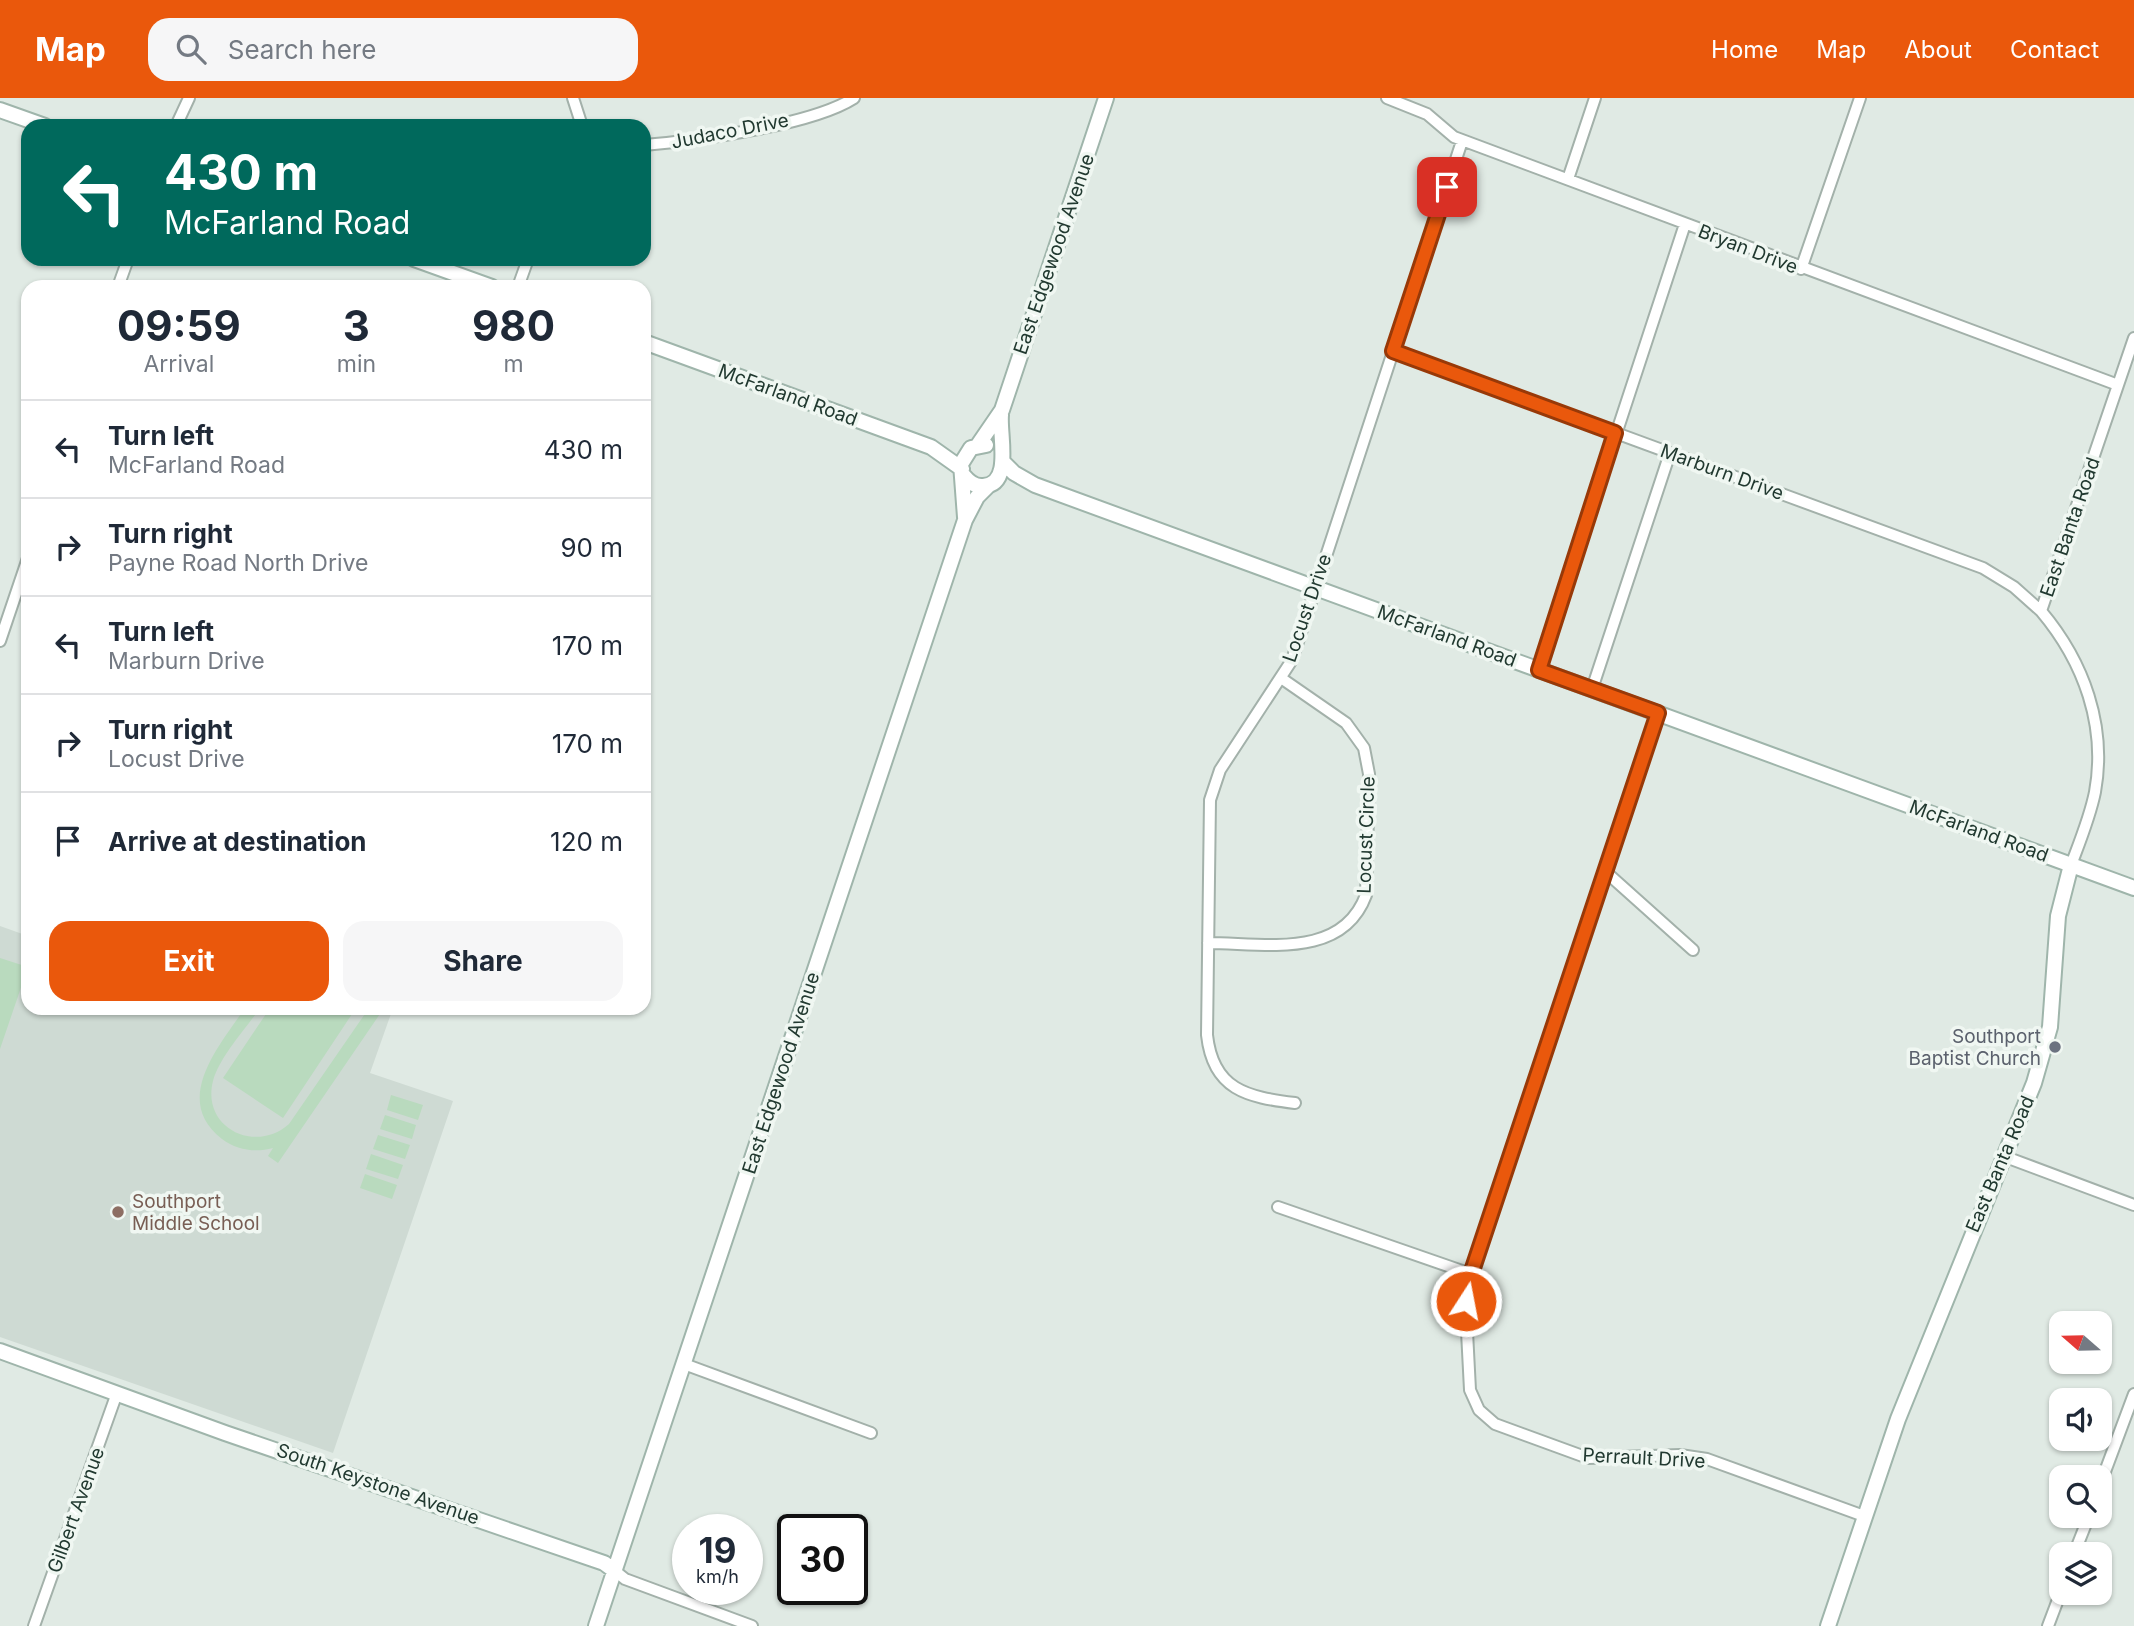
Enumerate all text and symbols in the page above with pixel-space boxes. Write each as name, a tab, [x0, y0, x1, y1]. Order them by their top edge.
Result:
search box	[148, 18, 638, 81]
text: Map	[35, 29, 106, 69]
icon: search	[172, 30, 210, 68]
text: Search here	[228, 34, 376, 65]
text: Home	[1711, 35, 1778, 64]
text: Map	[1816, 35, 1866, 64]
text: About	[1904, 35, 1972, 64]
text: Contact	[2010, 35, 2099, 64]
street label: Judaco Drive	[669, 108, 791, 154]
text: 430 m	[164, 143, 318, 202]
icon: left	[49, 147, 140, 238]
street label: East Edgewood Avenue	[1009, 151, 1099, 357]
pin	[1417, 157, 1477, 217]
icon: arrive	[1428, 168, 1466, 206]
text: McFarland Road	[164, 203, 410, 242]
street label: Bryan Drive	[1695, 219, 1801, 279]
text: 09:59	[117, 300, 241, 351]
text: 3	[343, 300, 370, 351]
text: 980	[472, 300, 555, 351]
text: Arrival	[143, 350, 214, 378]
text: min	[337, 350, 376, 378]
text: m	[503, 350, 524, 378]
street label: McFarland Road	[715, 359, 861, 431]
text: Turn left	[108, 420, 214, 451]
icon: left	[49, 430, 87, 468]
text: 430 m	[544, 434, 623, 465]
street label: Marburn Drive	[1657, 439, 1787, 505]
text: McFarland Road	[108, 451, 285, 479]
street label: East Banta Road	[2035, 454, 2105, 600]
text: Turn right	[108, 518, 233, 549]
icon: right	[49, 528, 87, 566]
text: 90 m	[560, 532, 623, 563]
text: Payne Road North Drive	[108, 549, 368, 577]
street label: Locust Drive	[1278, 551, 1336, 665]
street label: McFarland Road	[1374, 600, 1520, 672]
text: Turn left	[108, 616, 214, 647]
icon: left	[49, 626, 87, 664]
text: 170 m	[552, 630, 623, 661]
text: Marburn Drive	[108, 647, 265, 675]
text: Turn right	[108, 714, 233, 745]
icon: right	[49, 724, 87, 762]
text: 170 m	[552, 728, 623, 759]
text: Locust Drive	[108, 745, 245, 773]
street label: Locust Circle	[1352, 776, 1380, 894]
street label: McFarland Road	[1906, 795, 2052, 867]
icon: arrive	[49, 822, 87, 860]
text: Arrive at destination	[108, 826, 367, 857]
text: 120 m	[550, 826, 623, 857]
button: Exit	[49, 921, 329, 1001]
button: Share	[343, 921, 623, 1001]
street label: East Edgewood Avenue	[737, 969, 825, 1177]
place label: Southport Baptist Church	[1909, 1025, 2041, 1070]
marker: Southport Baptist Church	[2047, 1039, 2063, 1055]
street label: East Banta Road	[1961, 1092, 2039, 1236]
place label: Southport Middle School	[132, 1190, 260, 1235]
marker: Southport Middle School	[110, 1204, 126, 1220]
position arrow	[1429, 1264, 1503, 1338]
north arrow	[2049, 1311, 2112, 1374]
map controls	[2049, 1311, 2112, 1605]
button: sound	[2049, 1388, 2112, 1451]
street label: South Keystone Avenue	[274, 1438, 482, 1530]
street label: Perrault Drive	[1582, 1443, 1706, 1473]
street label: Gilbert Avenue	[43, 1444, 109, 1576]
button: search	[2049, 1465, 2112, 1528]
speed limit sign: 30	[777, 1514, 868, 1605]
text: 19	[699, 1529, 736, 1571]
button: layers	[2049, 1542, 2112, 1605]
text: km/h	[696, 1566, 739, 1587]

